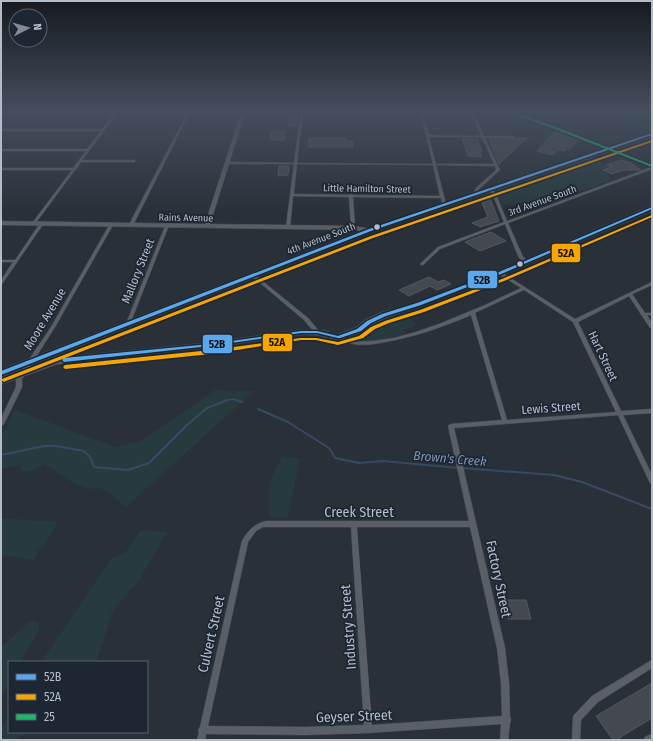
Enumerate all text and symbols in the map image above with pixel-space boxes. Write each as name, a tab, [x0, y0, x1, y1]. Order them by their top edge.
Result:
north arrow	[8, 8, 48, 48]
text: N	[31, 23, 44, 31]
street label: Little Hamilton Street	[323, 182, 412, 196]
street label: 3rd Avenue South	[507, 183, 578, 219]
street label: Rains Avenue	[159, 212, 213, 224]
street label: 4th Avenue South	[286, 220, 357, 257]
unlabelled marker	[372, 222, 382, 232]
street label: Mallory Street	[119, 236, 157, 305]
line badge: 52A	[551, 243, 581, 263]
text: 52A	[558, 247, 575, 260]
unlabelled marker	[515, 259, 525, 269]
line badge: 52B	[467, 270, 498, 289]
text: 52B	[474, 274, 490, 287]
street label: Moore Avenue	[21, 285, 69, 353]
street label: Hart Street	[585, 329, 621, 383]
line badge: 52A	[262, 333, 293, 352]
line badge: 52B	[202, 334, 233, 354]
text: 52A	[269, 336, 286, 349]
text: 52B	[209, 338, 225, 351]
street label: Lewis Street	[521, 399, 581, 417]
water label: Brown's Creek	[413, 448, 488, 469]
street label: Creek Street	[324, 504, 394, 521]
street label: Factory Street	[482, 539, 515, 620]
street label: Industry Street	[337, 583, 360, 670]
street label: Culvert Street	[194, 594, 229, 674]
legend	[8, 661, 148, 733]
text: 52B	[44, 670, 62, 684]
text: 52A	[44, 690, 62, 704]
street label: Geyser Street	[315, 707, 393, 726]
text: 25	[44, 710, 55, 724]

